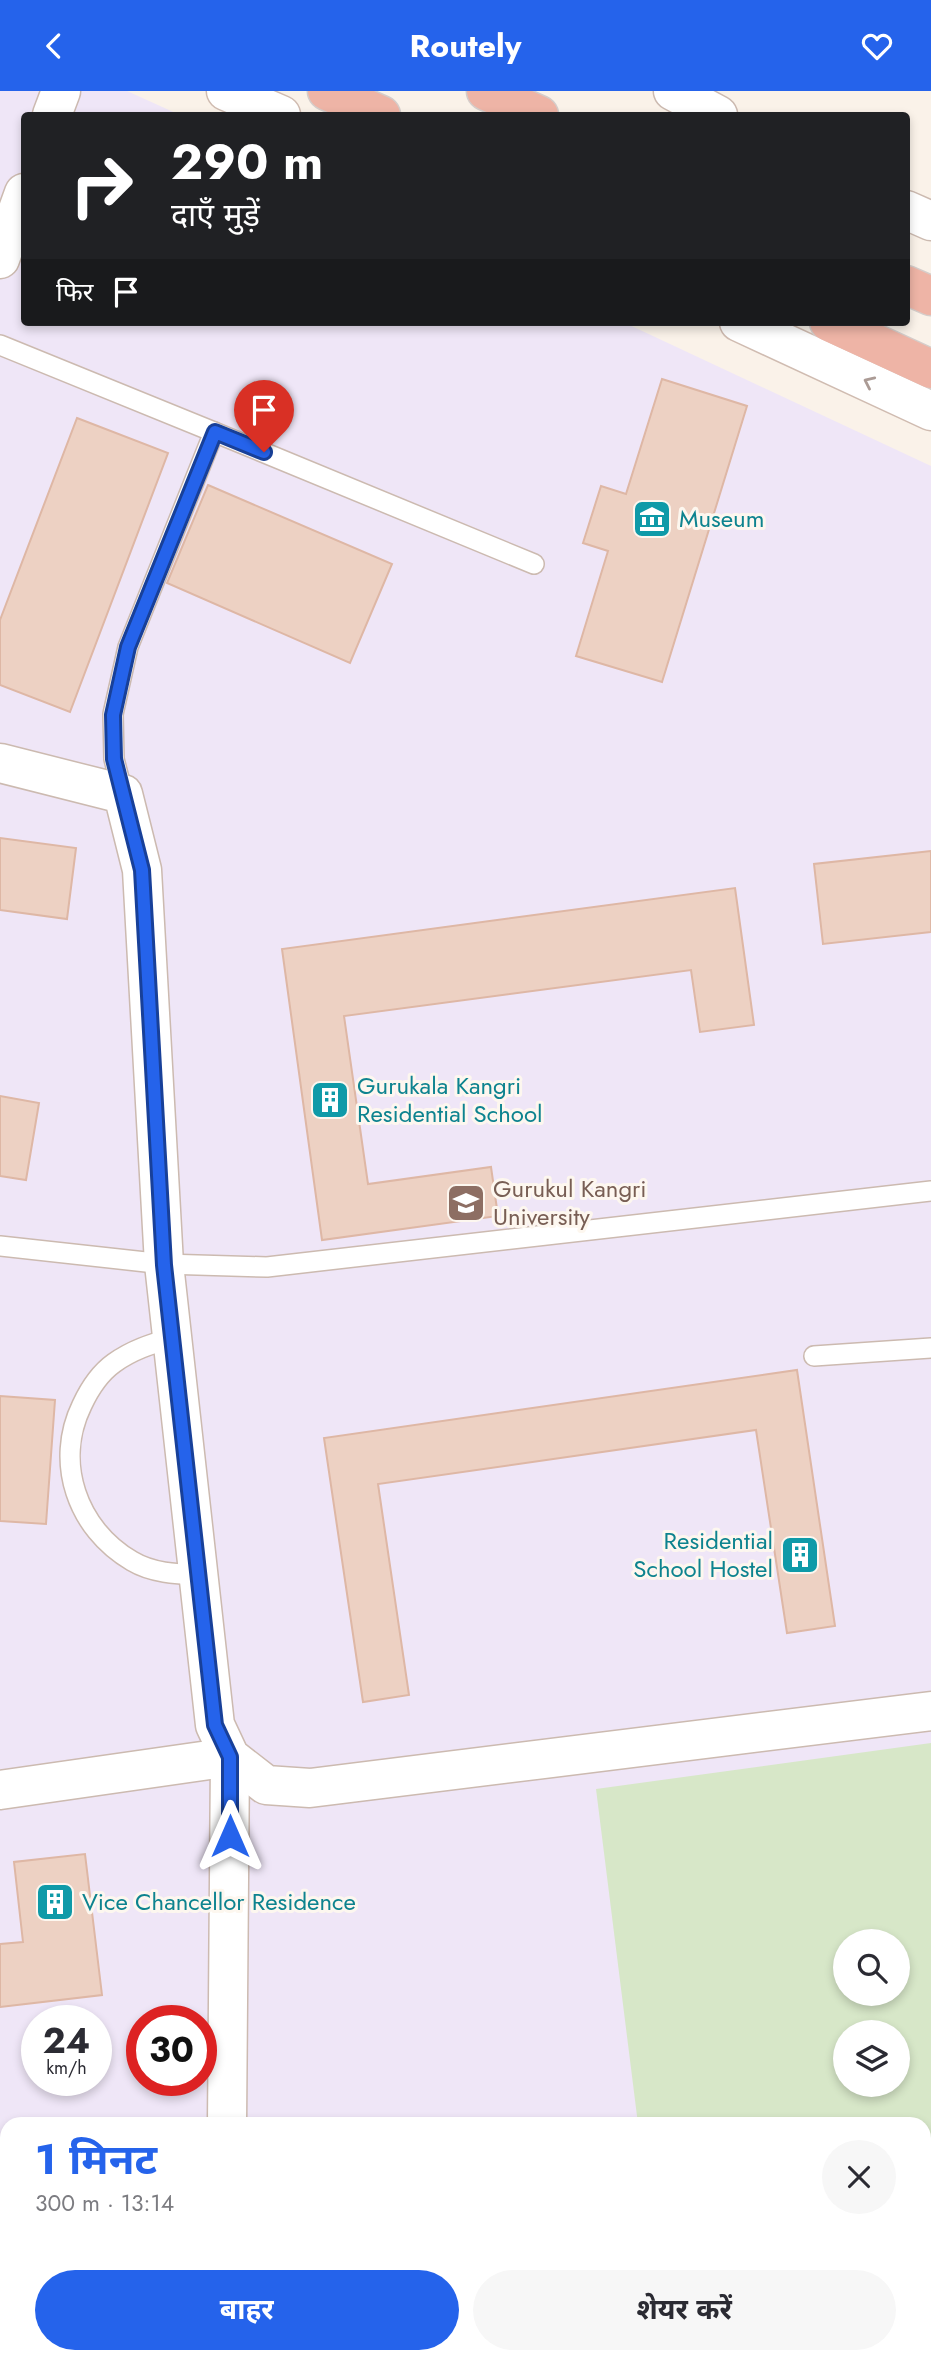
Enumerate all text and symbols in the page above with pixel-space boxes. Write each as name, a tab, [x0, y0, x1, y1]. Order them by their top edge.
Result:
text: Routely	[410, 23, 521, 69]
icon: back	[35, 27, 73, 65]
icon: heart	[858, 27, 896, 65]
text: 290 m	[171, 127, 323, 197]
icon: right	[56, 140, 147, 231]
text: दाएँ मुड़ें	[171, 192, 260, 238]
text: फिर	[56, 273, 93, 311]
icon: arrive	[107, 273, 145, 311]
one-way arrow	[864, 376, 876, 390]
pin	[234, 380, 294, 452]
icon: arrive	[245, 391, 283, 429]
museum icon: Museum	[631, 498, 673, 540]
place label: Museum	[679, 501, 764, 536]
place label: Gurukala Kangri Residential School	[357, 1068, 543, 1131]
building icon: Gurukala Kangri Residential School	[309, 1079, 351, 1121]
place label: Gurukul Kangri University	[493, 1171, 647, 1234]
school or university icon: Gurukul Kangri University	[445, 1182, 487, 1224]
place label: Residential School Hostel	[633, 1523, 773, 1586]
building icon: Residential School Hostel	[779, 1534, 821, 1576]
position arrow	[193, 1799, 267, 1873]
building icon: Vice Chancellor Residence	[34, 1881, 76, 1923]
place label: Vice Chancellor Residence	[82, 1884, 356, 1919]
map controls	[833, 1929, 910, 2097]
button: search	[833, 1929, 910, 2006]
speed limit sign: 30	[126, 2005, 217, 2096]
text: 24	[43, 2016, 90, 2066]
button: layers	[833, 2020, 910, 2097]
text: km/h	[46, 2055, 87, 2081]
text: 1 मिनट	[35, 2129, 157, 2190]
button: close	[822, 2140, 896, 2214]
text: 300 m · 13:14	[35, 2186, 174, 2220]
button: बाहर	[35, 2270, 459, 2350]
button: शेयर करें	[473, 2270, 896, 2350]

